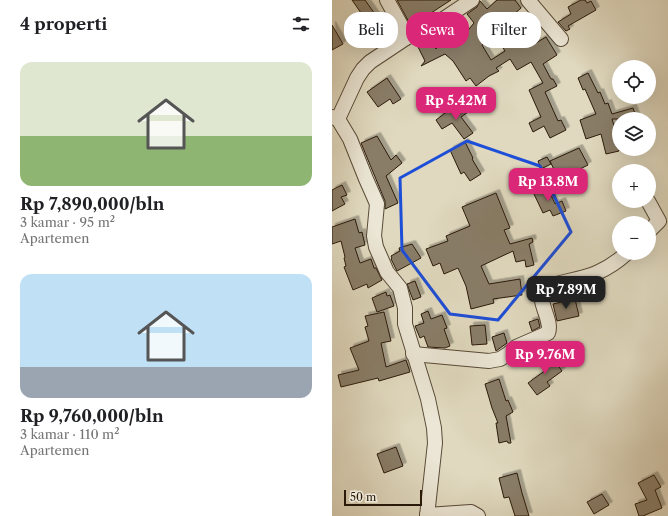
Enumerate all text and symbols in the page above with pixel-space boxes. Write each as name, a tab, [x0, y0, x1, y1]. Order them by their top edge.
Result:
chip: Beli	[344, 12, 398, 48]
chip: Sewa	[406, 12, 469, 48]
chip: Filter	[477, 12, 541, 48]
icon: filters	[290, 13, 312, 35]
text: 4 properti	[20, 14, 107, 34]
map controls	[612, 60, 656, 260]
button: locate	[612, 60, 656, 104]
pin: Rp 5.42M	[415, 87, 497, 121]
icon: home	[130, 88, 202, 160]
text: Rp 5.42M	[425, 92, 487, 108]
button: layers	[612, 112, 656, 156]
button: +	[612, 164, 656, 208]
pin: Rp 13.8M	[507, 168, 589, 202]
text: Rp 13.8M	[518, 173, 578, 189]
text: Rp 7,890,000/bln	[20, 194, 164, 214]
text: 3 kamar · 95 m²	[20, 214, 115, 230]
button: −	[612, 216, 656, 260]
text: Apartemen	[20, 230, 89, 246]
pin: Rp 7.89M	[525, 276, 607, 310]
text: Rp 7.89M	[535, 281, 597, 297]
icon: home	[130, 300, 202, 372]
pin: Rp 9.76M	[504, 341, 586, 375]
text: Rp 9.76M	[515, 346, 575, 362]
text: Rp 9,760,000/bln	[20, 406, 164, 426]
text: 3 kamar · 110 m²	[20, 426, 120, 442]
text: Apartemen	[20, 442, 89, 458]
scale bar	[344, 488, 422, 507]
text: 50 m	[350, 490, 376, 504]

